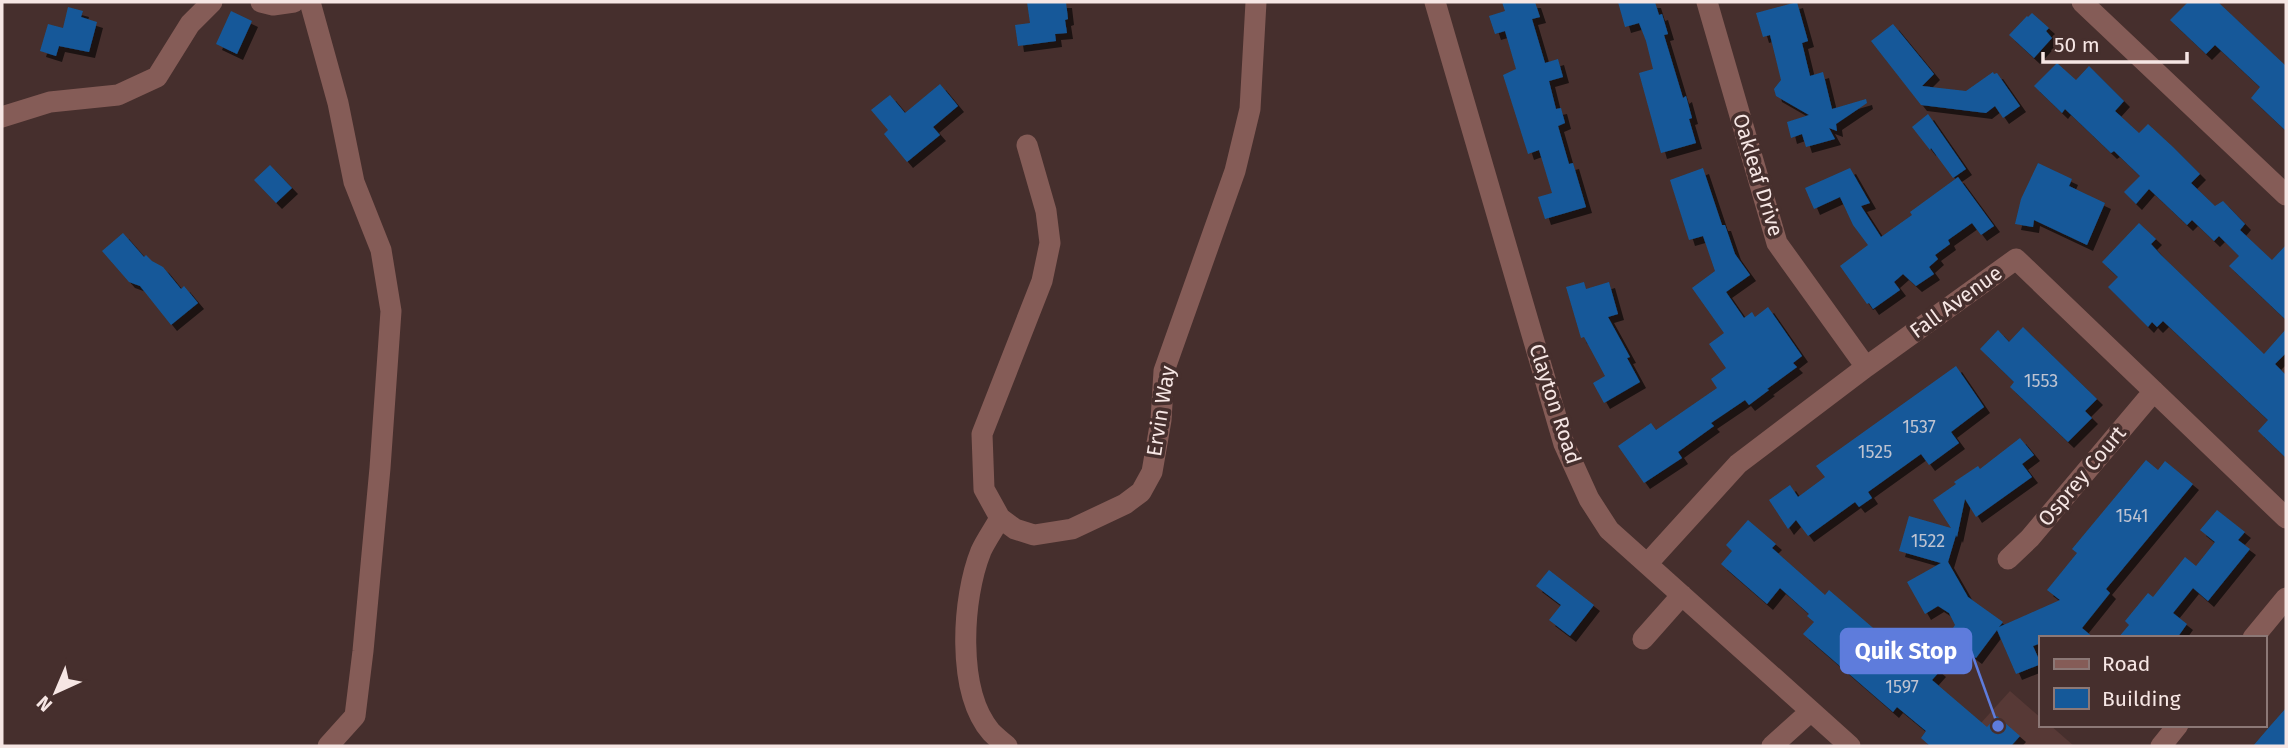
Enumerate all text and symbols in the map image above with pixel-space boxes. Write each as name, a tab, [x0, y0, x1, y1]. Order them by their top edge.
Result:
scale bar	[2043, 21, 2186, 65]
text: 50 m	[2054, 32, 2100, 58]
street label: Oakleaf Drive	[1727, 110, 1789, 240]
street label: Fall Avenue	[1905, 260, 2007, 344]
street label: Clayton Road	[1523, 341, 1587, 467]
street label: Ervin Way	[1141, 363, 1181, 458]
house number: 1553	[2024, 370, 2058, 392]
house number: 1537	[1902, 416, 1936, 438]
street label: Osprey Court	[2032, 420, 2132, 531]
house number: 1525	[1858, 441, 1892, 463]
house number: 1541	[2115, 505, 2149, 527]
house number: 1522	[1911, 530, 1945, 552]
callout: Quik Stop	[1841, 629, 1971, 673]
legend	[2039, 636, 2267, 727]
text: Quik Stop	[1855, 637, 1957, 665]
text: Road	[2102, 651, 2150, 677]
north arrow	[21, 657, 91, 727]
house number: 1597	[1885, 676, 1919, 698]
text: Building	[2102, 686, 2181, 712]
text: N	[32, 691, 57, 717]

